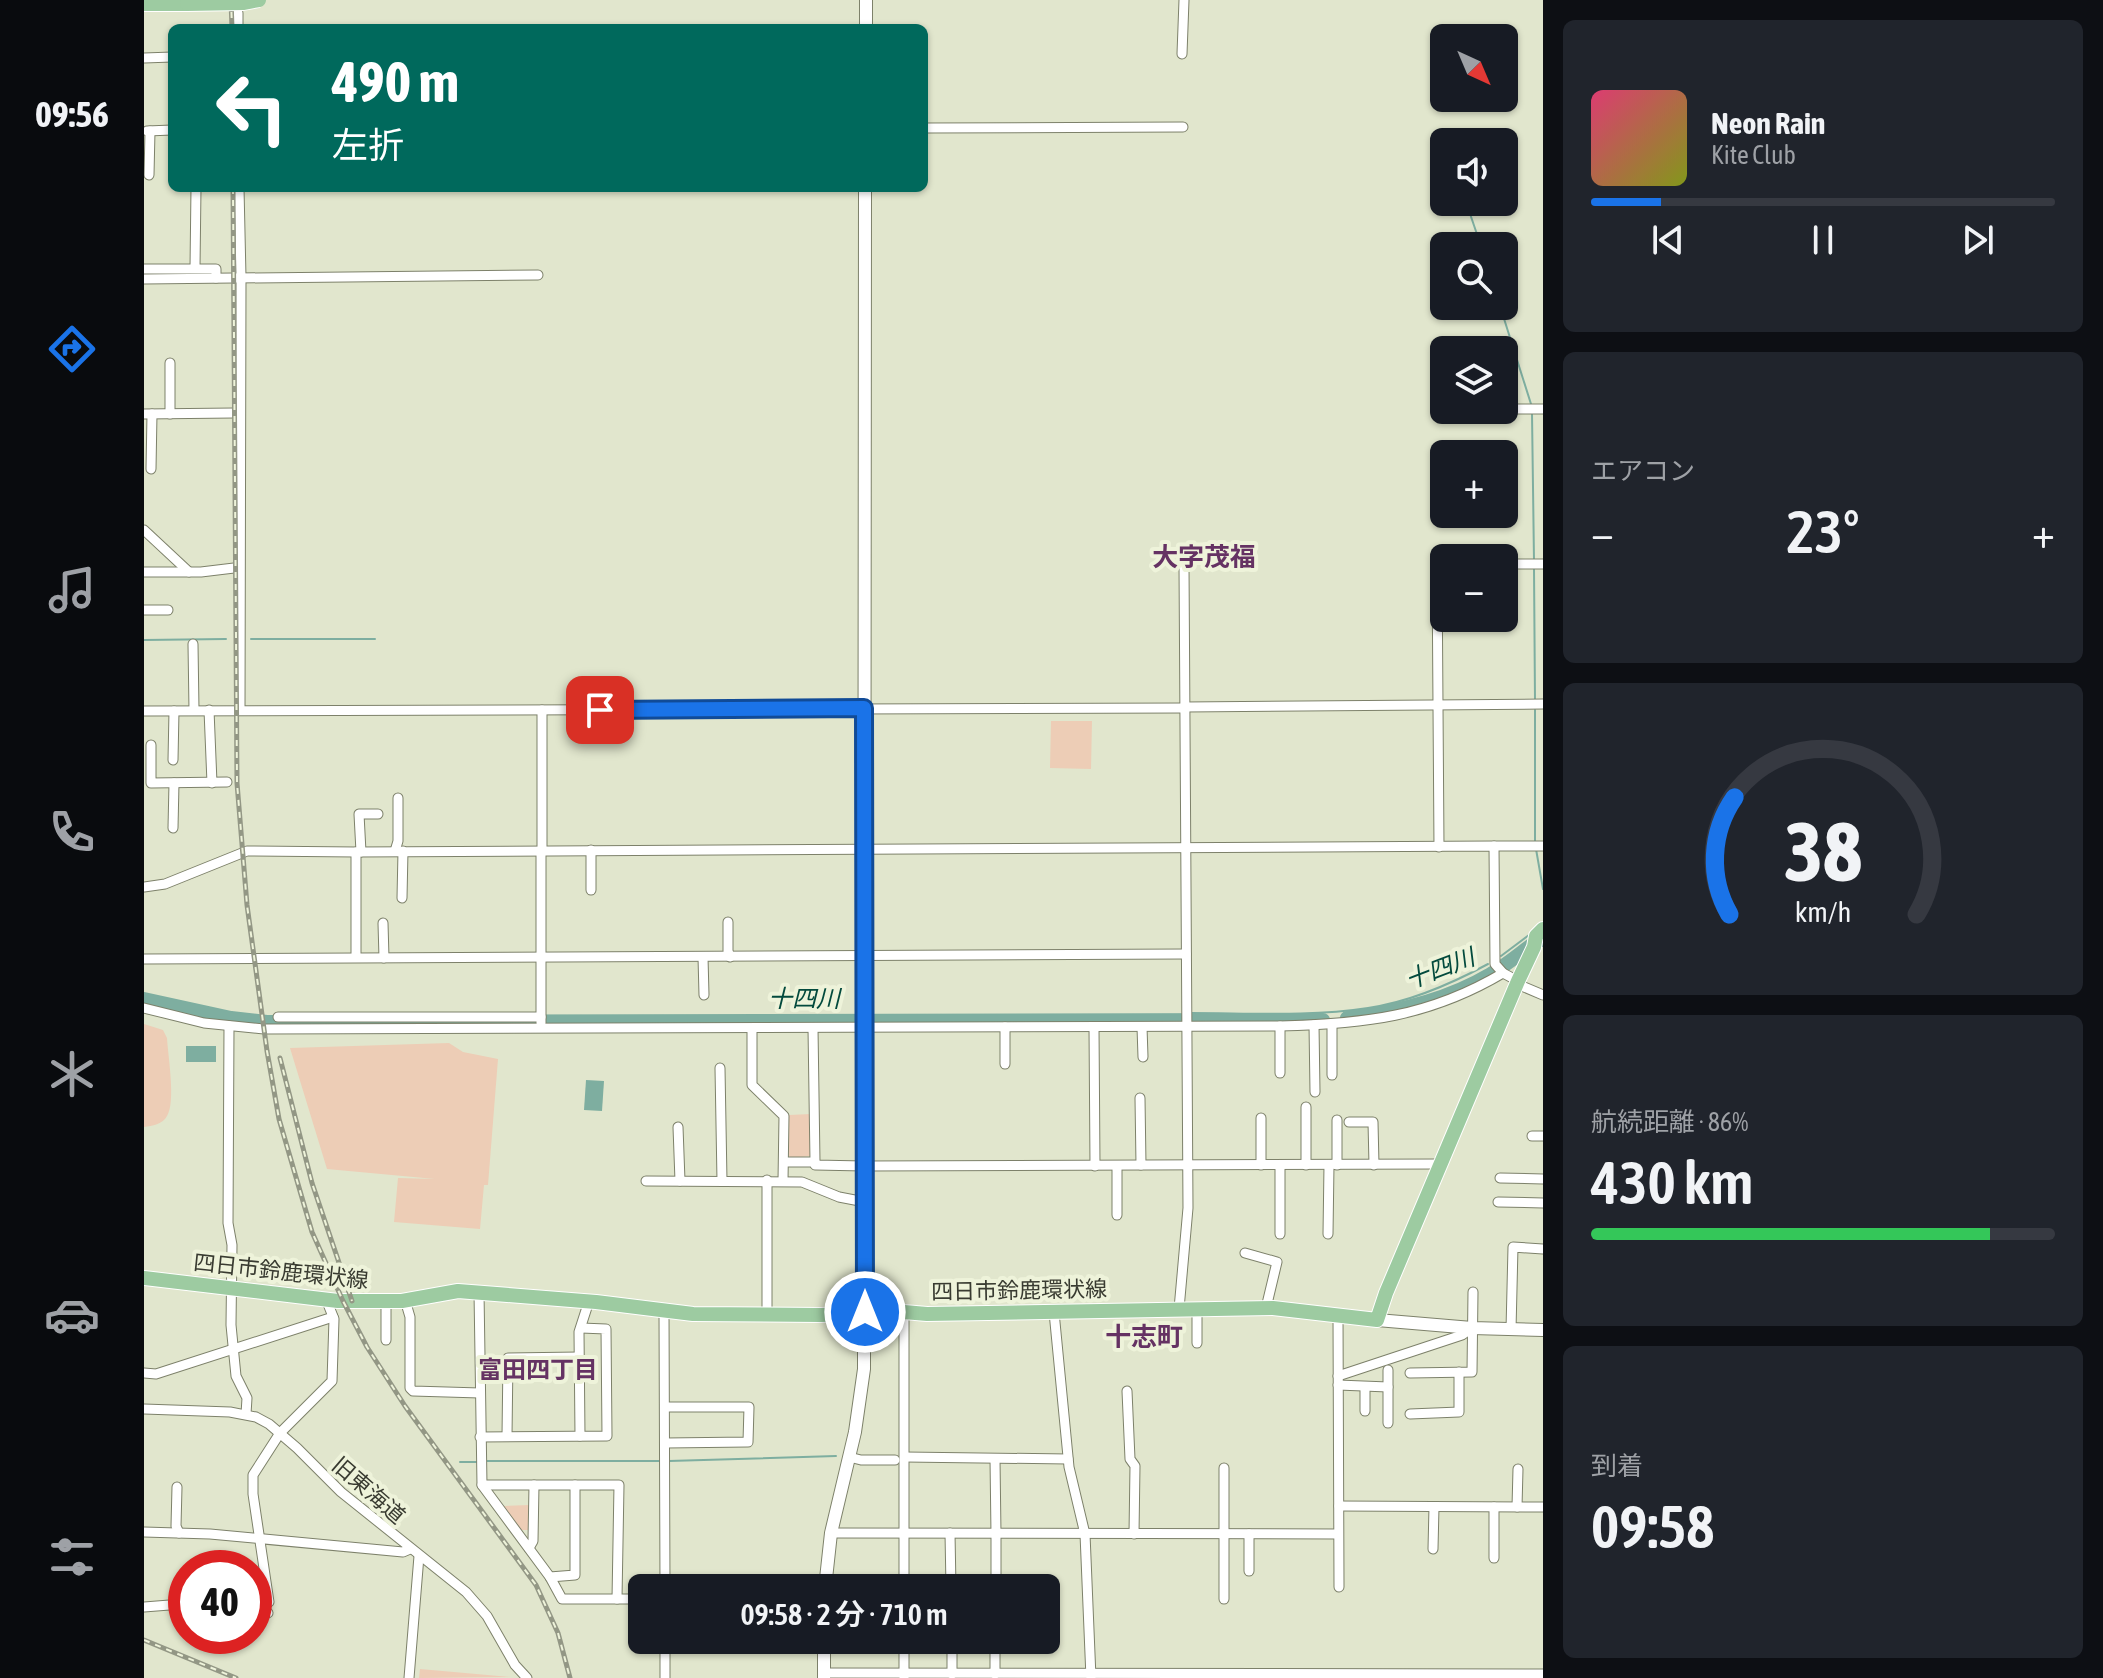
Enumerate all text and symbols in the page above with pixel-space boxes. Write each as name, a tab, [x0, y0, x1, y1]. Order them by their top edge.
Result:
north arrow	[1430, 24, 1518, 112]
map controls	[1430, 24, 1518, 632]
text: 490 m	[332, 50, 459, 114]
icon: left	[200, 56, 304, 160]
text: 09:56	[35, 93, 109, 135]
text: Neon Rain	[1711, 106, 1825, 140]
text: 左折	[332, 124, 404, 166]
button: sound	[1430, 128, 1518, 216]
text: Kite Club	[1711, 140, 1796, 170]
icon: previous	[1646, 218, 1690, 262]
icon: pause	[1801, 218, 1845, 262]
icon: next	[1956, 218, 2000, 262]
button: search	[1430, 232, 1518, 320]
icon: directions	[44, 321, 100, 377]
button: layers	[1430, 336, 1518, 424]
button: +	[1430, 440, 1518, 528]
text: エアコン	[1591, 456, 1695, 486]
text: 23°	[1787, 497, 1859, 566]
text: −	[1591, 507, 1614, 557]
text: +	[2032, 507, 2055, 557]
district label: 大字茂福	[1152, 542, 1256, 572]
button: −	[1430, 544, 1518, 632]
icon: music	[44, 562, 100, 618]
pin	[566, 676, 634, 744]
icon: arrive	[578, 688, 622, 732]
text: 38	[1784, 803, 1862, 899]
icon: phone	[44, 804, 100, 860]
text: km/h	[1795, 895, 1851, 928]
water label: 十四川	[1401, 942, 1481, 994]
water label: 十四川	[768, 985, 843, 1012]
icon: climate	[44, 1046, 100, 1102]
text: 航続距離 · 86%	[1591, 1107, 1748, 1137]
text: 430 km	[1591, 1148, 1753, 1217]
street label: 四日市鈴鹿環状線	[192, 1249, 370, 1293]
position arrow	[823, 1270, 907, 1354]
street label: 四日市鈴鹿環状線	[931, 1275, 1107, 1305]
icon: car	[44, 1287, 100, 1343]
district label: 十志町	[1105, 1322, 1183, 1352]
district label: 富田四丁目	[478, 1356, 598, 1383]
street label: 旧東海道	[327, 1451, 411, 1529]
text: 到着	[1591, 1451, 1643, 1481]
text: 09:58	[1591, 1492, 1714, 1561]
icon: filters	[44, 1529, 100, 1585]
speed limit sign: 40	[168, 1550, 272, 1654]
text: 09:58 · 2 分 · 710 m	[740, 1597, 948, 1631]

